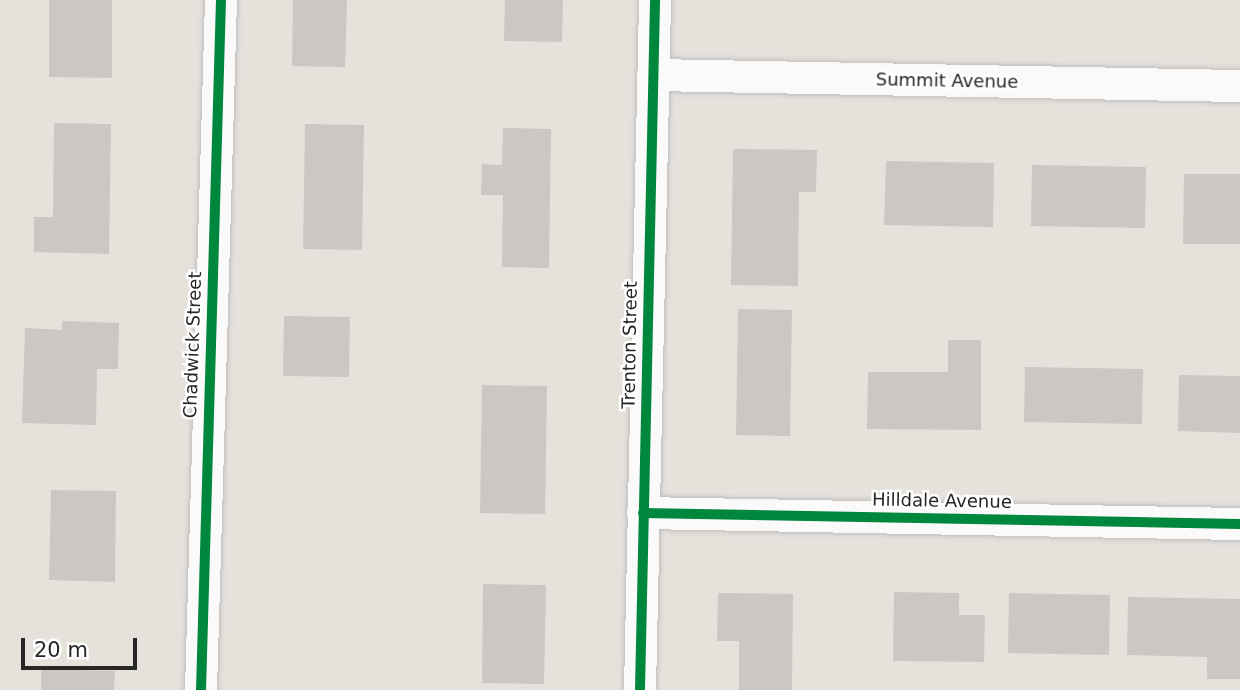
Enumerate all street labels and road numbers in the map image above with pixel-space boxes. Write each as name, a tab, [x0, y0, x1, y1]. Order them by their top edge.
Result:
street label: Summit Avenue	[876, 69, 1018, 93]
street label: Chadwick Street	[180, 271, 206, 419]
street label: Trenton Street	[618, 281, 642, 409]
street label: Hilldale Avenue	[872, 489, 1012, 513]

